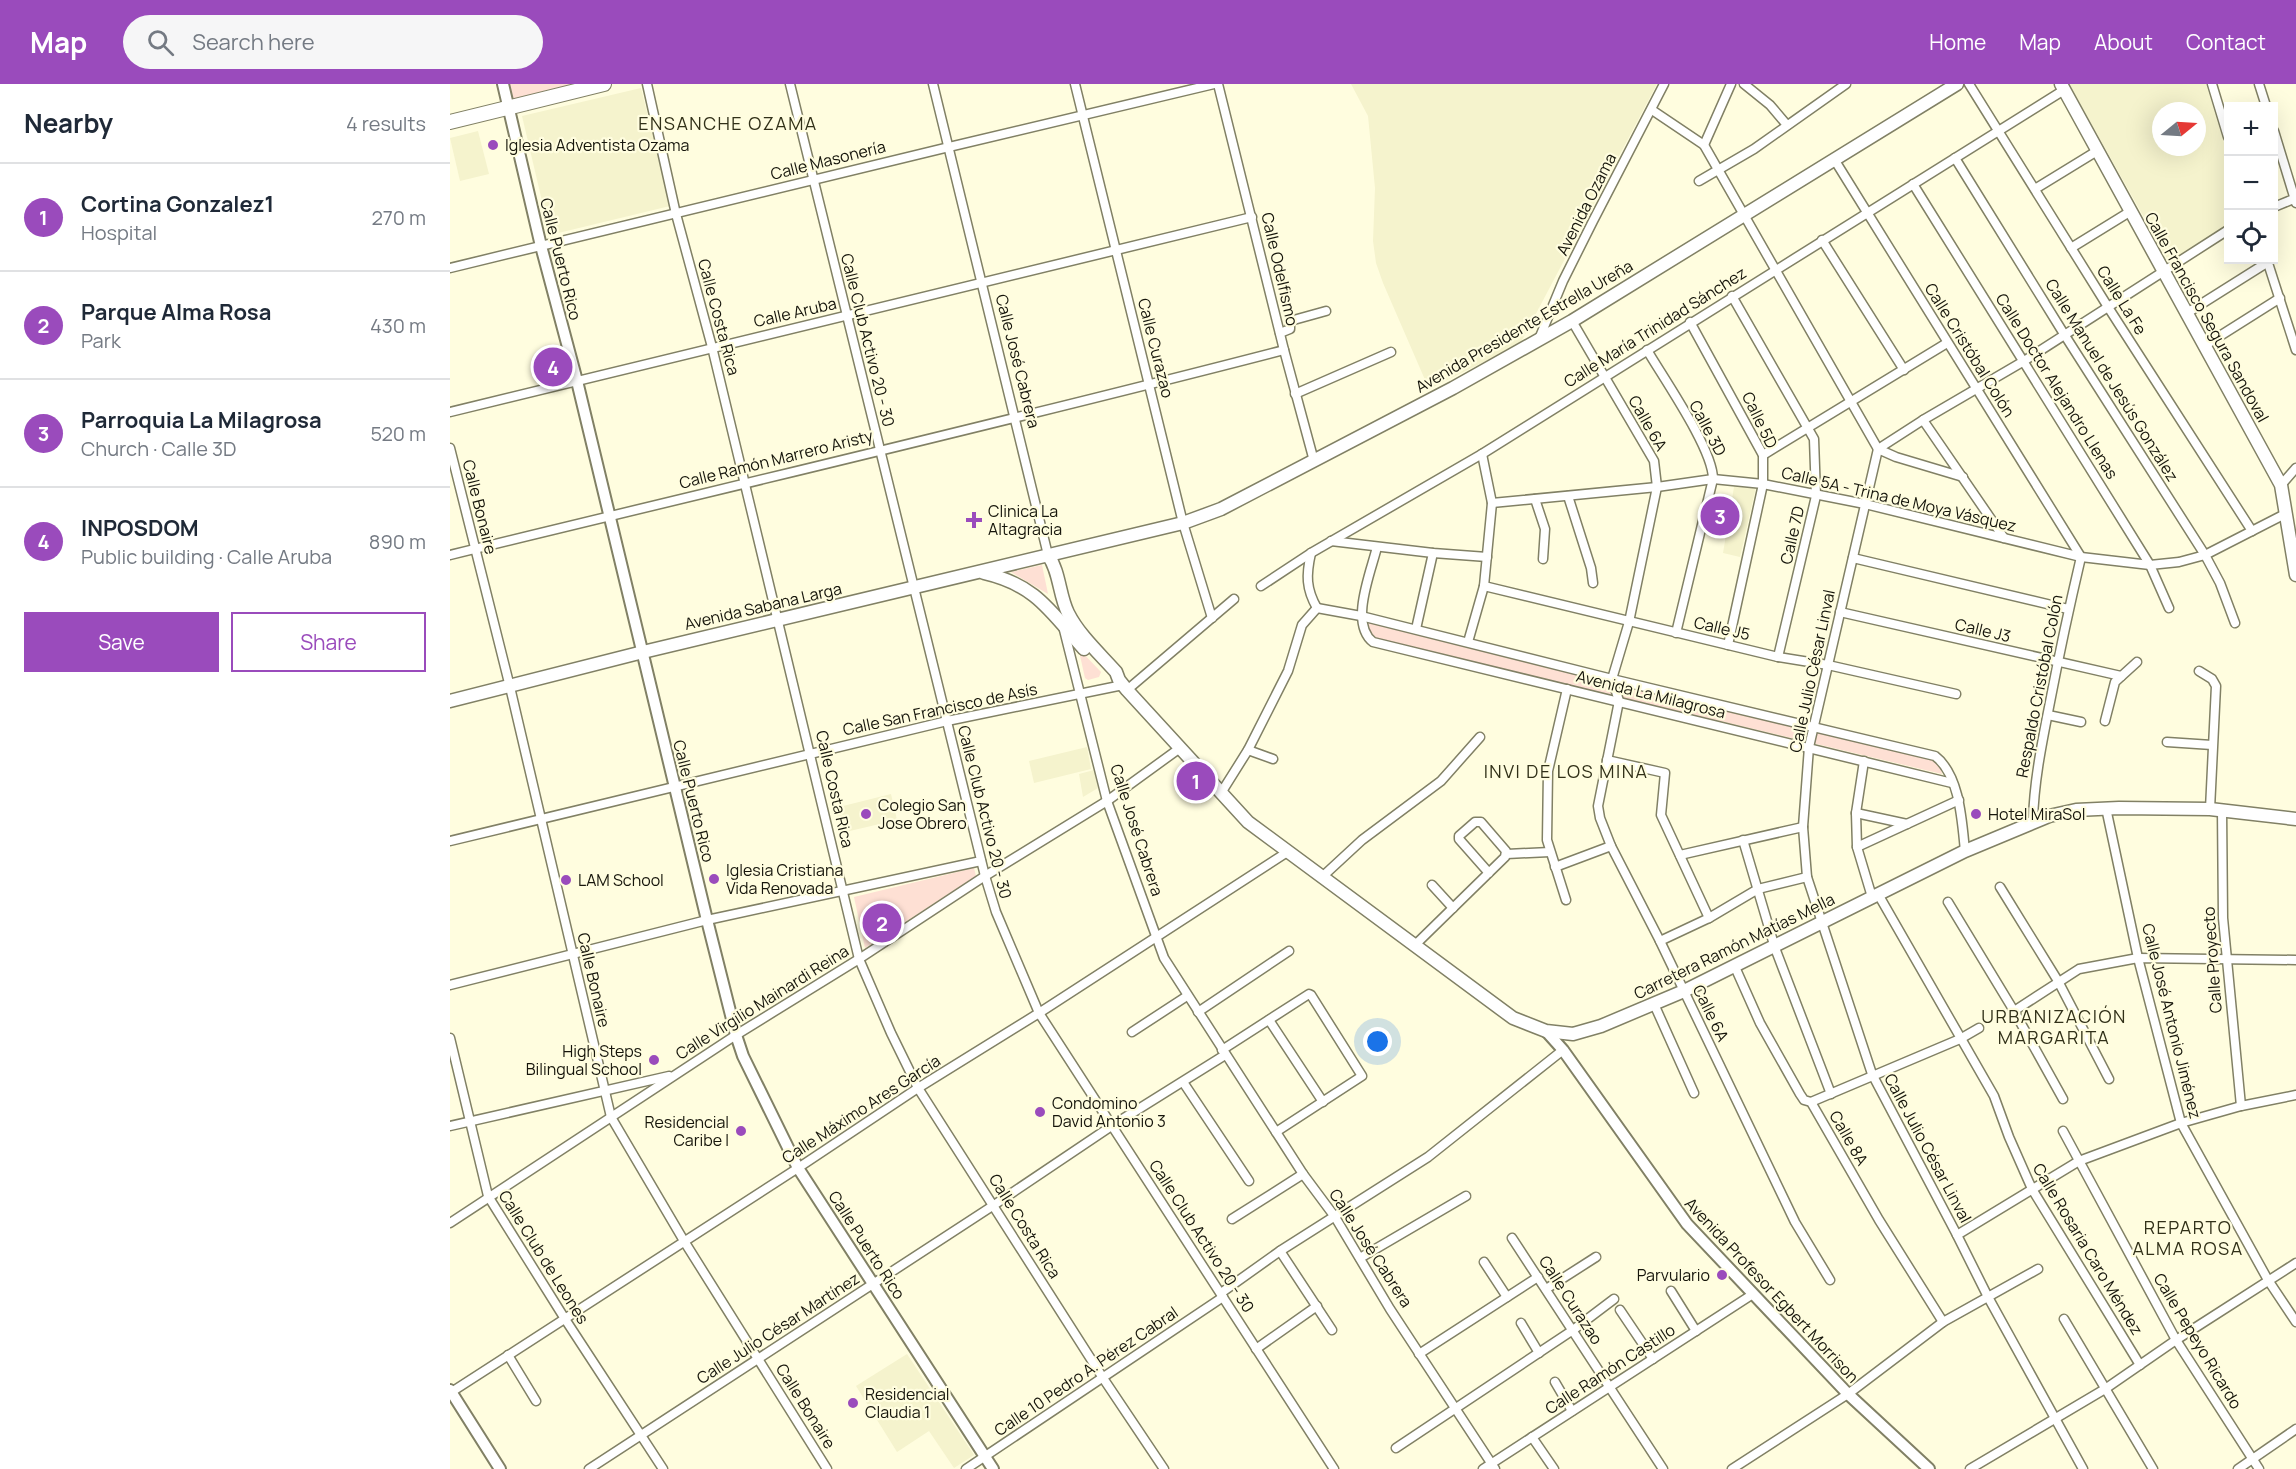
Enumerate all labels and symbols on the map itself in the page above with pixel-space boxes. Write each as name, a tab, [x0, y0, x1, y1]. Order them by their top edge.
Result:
north arrow	[2152, 102, 2206, 156]
district label: ENSANCHE OZAMA	[638, 111, 818, 135]
place label: Iglesia Adventista Ozama	[505, 134, 690, 156]
street label: Calle Masonería	[768, 135, 888, 185]
marker: Iglesia Adventista Ozama	[486, 138, 500, 152]
street label: Avenida Ozama	[1551, 149, 1621, 259]
street label: Calle Puerto Rico	[535, 196, 587, 322]
street label: Calle Francisco Segura Sandoval	[2140, 208, 2274, 426]
street label: Calle Odelfismo	[1256, 210, 1304, 328]
street label: Calle Club Activo 20 - 30	[836, 251, 900, 429]
street label: Avenida Presidente Estrella Ureña	[1411, 255, 1637, 397]
street label: Calle Costa Rica	[693, 256, 745, 378]
street label: Calle La Fe	[2092, 261, 2152, 339]
street label: Calle María Trinidad Sánchez	[1560, 262, 1750, 392]
street label: Calle Manuel de Jesús González	[2040, 275, 2184, 485]
street label: Calle Cristóbal Colón	[1920, 279, 2020, 421]
street label: Calle Doctor Alejandro Llenas	[1991, 289, 2123, 483]
street label: Calle Aruba	[752, 292, 838, 332]
street label: Calle José Cabrera	[991, 292, 1045, 430]
street label: Calle Curazao	[1133, 296, 1179, 400]
pin: 4	[534, 344, 572, 390]
street label: Calle 5D	[1737, 388, 1783, 452]
street label: Calle 6A	[1623, 391, 1673, 455]
street label: Calle 3D	[1684, 396, 1732, 460]
street label: Calle Ramón Marrero Aristy	[677, 424, 876, 494]
street label: Calle Bonaire	[458, 457, 502, 557]
street label: Calle 5A - Trina de Moya Vásquez	[1779, 461, 2019, 537]
pin: 3	[1700, 494, 1740, 538]
place label: Clinica La Altagracia	[988, 500, 1062, 540]
street label: Calle 7D	[1775, 503, 1809, 566]
marker: Clinica La Altagracia	[965, 511, 983, 529]
street label: Avenida Sabana Larga	[682, 577, 844, 635]
street label: Calle Julio César Linval	[1784, 587, 1840, 755]
street label: Respaldo Cristóbal Colón	[2010, 593, 2068, 779]
street label: Calle J5	[1692, 611, 1752, 645]
street label: Calle J3	[1953, 613, 2013, 647]
street label: Avenida La Milagrosa	[1574, 665, 1728, 723]
street label: Calle San Francisco de Asís	[841, 678, 1039, 740]
street label: Calle Club Activo 20 - 30	[953, 723, 1017, 901]
street label: Calle Costa Rica	[811, 728, 859, 850]
street label: Calle Puerto Rico	[668, 738, 720, 864]
pin: 1	[1176, 758, 1216, 804]
district label: INVI DE LOS MINA	[1484, 759, 1648, 783]
street label: Calle José Cabrera	[1105, 761, 1169, 899]
place label: Colegio San Jose Obrero	[878, 794, 967, 834]
place label: Hotel MiraSol	[1988, 803, 2085, 825]
marker: Colegio San Jose Obrero	[859, 807, 873, 821]
marker: Hotel MiraSol	[1969, 807, 1983, 821]
place label: Iglesia Cristiana Vida Renovada	[726, 859, 843, 899]
place label: LAM School	[578, 869, 664, 891]
marker: Iglesia Cristiana Vida Renovada	[707, 872, 721, 886]
marker: LAM School	[559, 873, 573, 887]
street label: Carretera Ramón Matías Mella	[1630, 888, 1838, 1004]
pin: 2	[862, 900, 902, 946]
street label: Calle Proyecto	[2197, 906, 2227, 1014]
street label: Calle José Antonio Jiménez	[2137, 921, 2207, 1121]
street label: Calle Bonaire	[572, 930, 616, 1030]
street label: Calle Virgilio Mainardi Reina	[671, 940, 853, 1064]
street label: Calle 6A	[1688, 981, 1734, 1045]
district label: URBANIZACIÓN MARGARITA	[1981, 1004, 2127, 1049]
your location	[1363, 1027, 1392, 1056]
place label: High Steps Bilingual School	[526, 1040, 642, 1080]
street label: Calle Máximo Ares García	[778, 1049, 944, 1169]
marker: High Steps Bilingual School	[647, 1053, 661, 1067]
street label: Calle Julio César Linval	[1879, 1069, 1977, 1227]
place label: Condomino David Antonio 3	[1052, 1092, 1166, 1132]
marker: Condomino David Antonio 3	[1033, 1105, 1047, 1119]
street label: Calle 8A	[1825, 1107, 1873, 1169]
place label: Residencial Caribe I	[644, 1111, 729, 1151]
marker: Residencial Caribe I	[734, 1124, 748, 1138]
street label: Calle Club Activo 20 - 30	[1144, 1155, 1260, 1317]
street label: Calle Rosaria Caro Méndez	[2028, 1159, 2148, 1339]
street label: Calle Costa Rica	[984, 1169, 1066, 1283]
street label: Calle José Cabrera	[1324, 1184, 1418, 1312]
street label: Calle Club de Leones	[494, 1186, 594, 1328]
street label: Calle Puerto Rico	[824, 1186, 910, 1304]
street label: Avenida Profesor Egbert Morrison	[1680, 1193, 1864, 1387]
district label: REPARTO ALMA ROSA	[2132, 1215, 2244, 1260]
street label: Calle Curazao	[1534, 1251, 1608, 1349]
place label: Parvulario	[1637, 1264, 1710, 1286]
street label: Calle Julio César Martínez	[692, 1267, 864, 1389]
marker: Parvulario	[1715, 1268, 1729, 1282]
street label: Calle Pepeyo Ricardo	[2149, 1269, 2247, 1413]
street label: Calle 10 Pedro A. Pérez Cabral	[990, 1301, 1182, 1441]
street label: Calle Ramón Castillo	[1541, 1319, 1679, 1419]
street label: Calle Bonaire	[771, 1359, 841, 1453]
place label: Residencial Claudia 1	[865, 1383, 950, 1423]
marker: Residencial Claudia 1	[846, 1396, 860, 1410]

